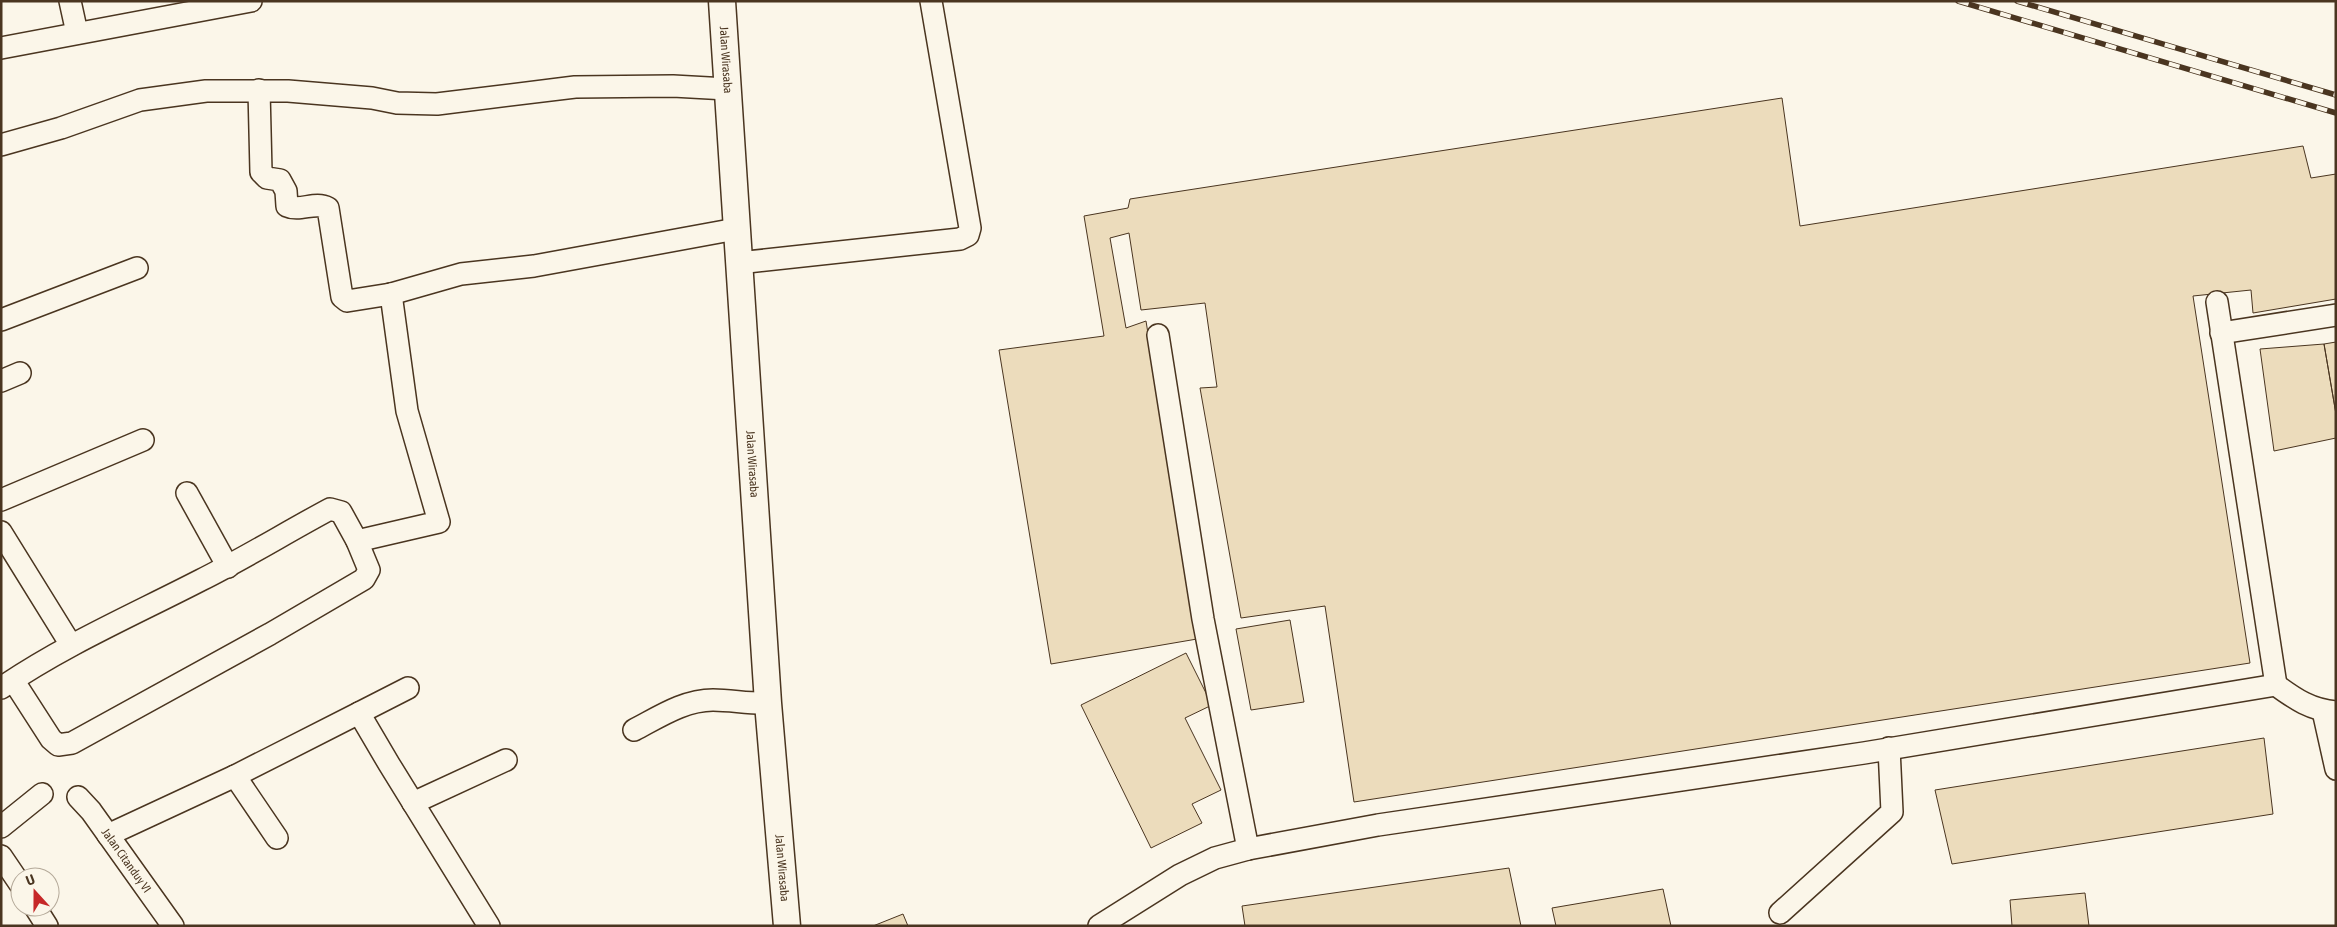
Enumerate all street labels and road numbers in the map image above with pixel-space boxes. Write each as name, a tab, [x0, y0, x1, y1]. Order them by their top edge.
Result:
street label: Jalan Wirasaba	[717, 26, 735, 94]
street label: Jalan Wirasaba	[743, 430, 762, 498]
street label: Jalan Citanduy VI	[99, 826, 154, 896]
street label: Jalan Wirasaba	[772, 834, 792, 902]

